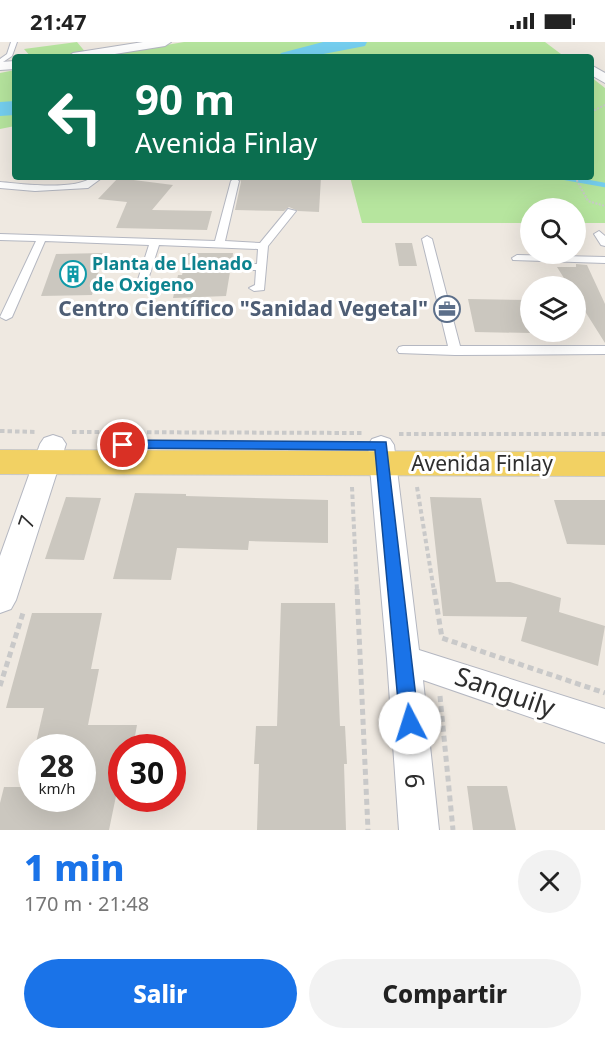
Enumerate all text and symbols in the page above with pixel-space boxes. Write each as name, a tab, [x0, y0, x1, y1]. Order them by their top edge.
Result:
text: 21:47	[30, 6, 87, 36]
text: 90 m	[135, 70, 235, 127]
icon: left	[36, 78, 114, 156]
text: Avenida Finlay	[135, 124, 317, 161]
map controls	[520, 198, 586, 342]
button: search	[520, 198, 586, 264]
place label: Planta de Llenado de Oxigeno	[92, 251, 252, 296]
building icon: Planta de Llenado de Oxigeno	[58, 259, 88, 289]
button: layers	[520, 276, 586, 342]
place label: Centro Científico "Sanidad Vegetal"	[58, 294, 428, 322]
office icon: Centro Científico "Sanidad Vegetal"	[432, 294, 462, 324]
pin	[97, 419, 148, 470]
icon: arrive	[106, 428, 139, 461]
street label: Avenida Finlay	[411, 449, 553, 477]
street label: 7	[11, 511, 41, 532]
street label: Sanguily	[450, 657, 561, 725]
position arrow	[378, 691, 442, 755]
speed limit sign: 30	[108, 734, 186, 812]
text: 28	[40, 745, 74, 786]
street label: 9	[395, 772, 433, 790]
text: km/h	[39, 778, 75, 798]
text: 1 min	[24, 843, 125, 892]
button: close	[518, 850, 581, 913]
text: 170 m · 21:48	[24, 890, 149, 917]
button: Salir	[24, 959, 297, 1028]
button: Compartir	[309, 959, 581, 1028]

